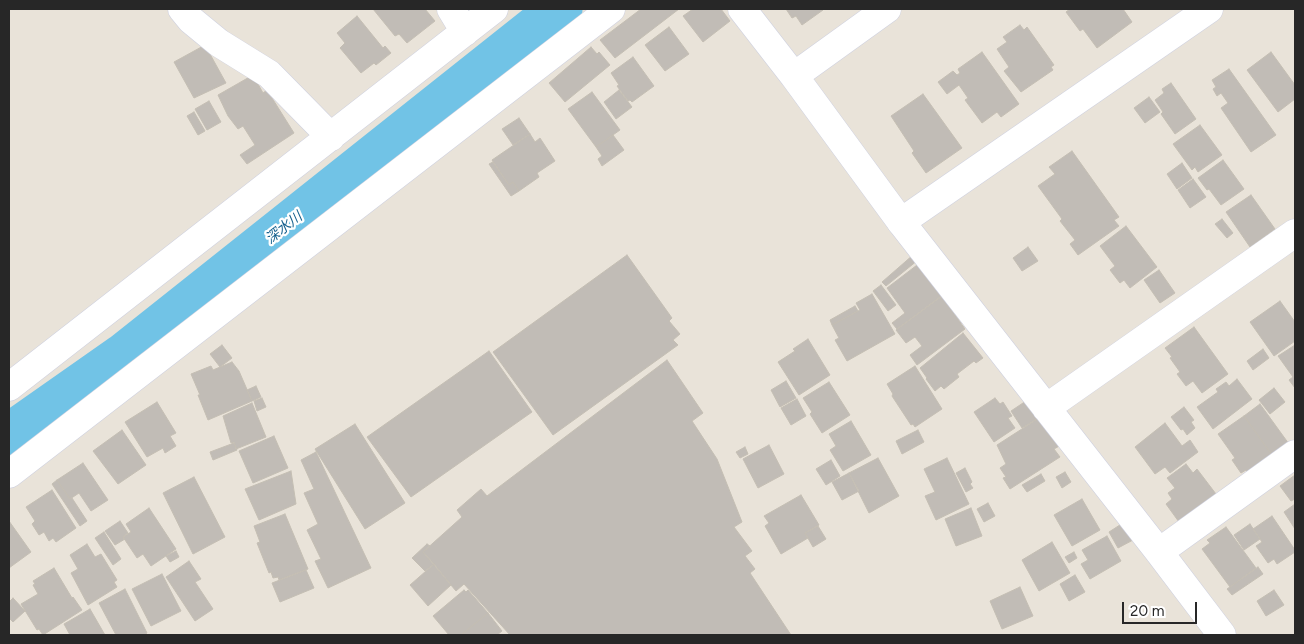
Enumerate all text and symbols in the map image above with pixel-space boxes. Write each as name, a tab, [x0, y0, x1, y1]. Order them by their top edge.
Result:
water label: 深水川	[262, 208, 306, 248]
scale bar	[1124, 592, 1199, 624]
text: 20 m	[1130, 602, 1164, 620]

